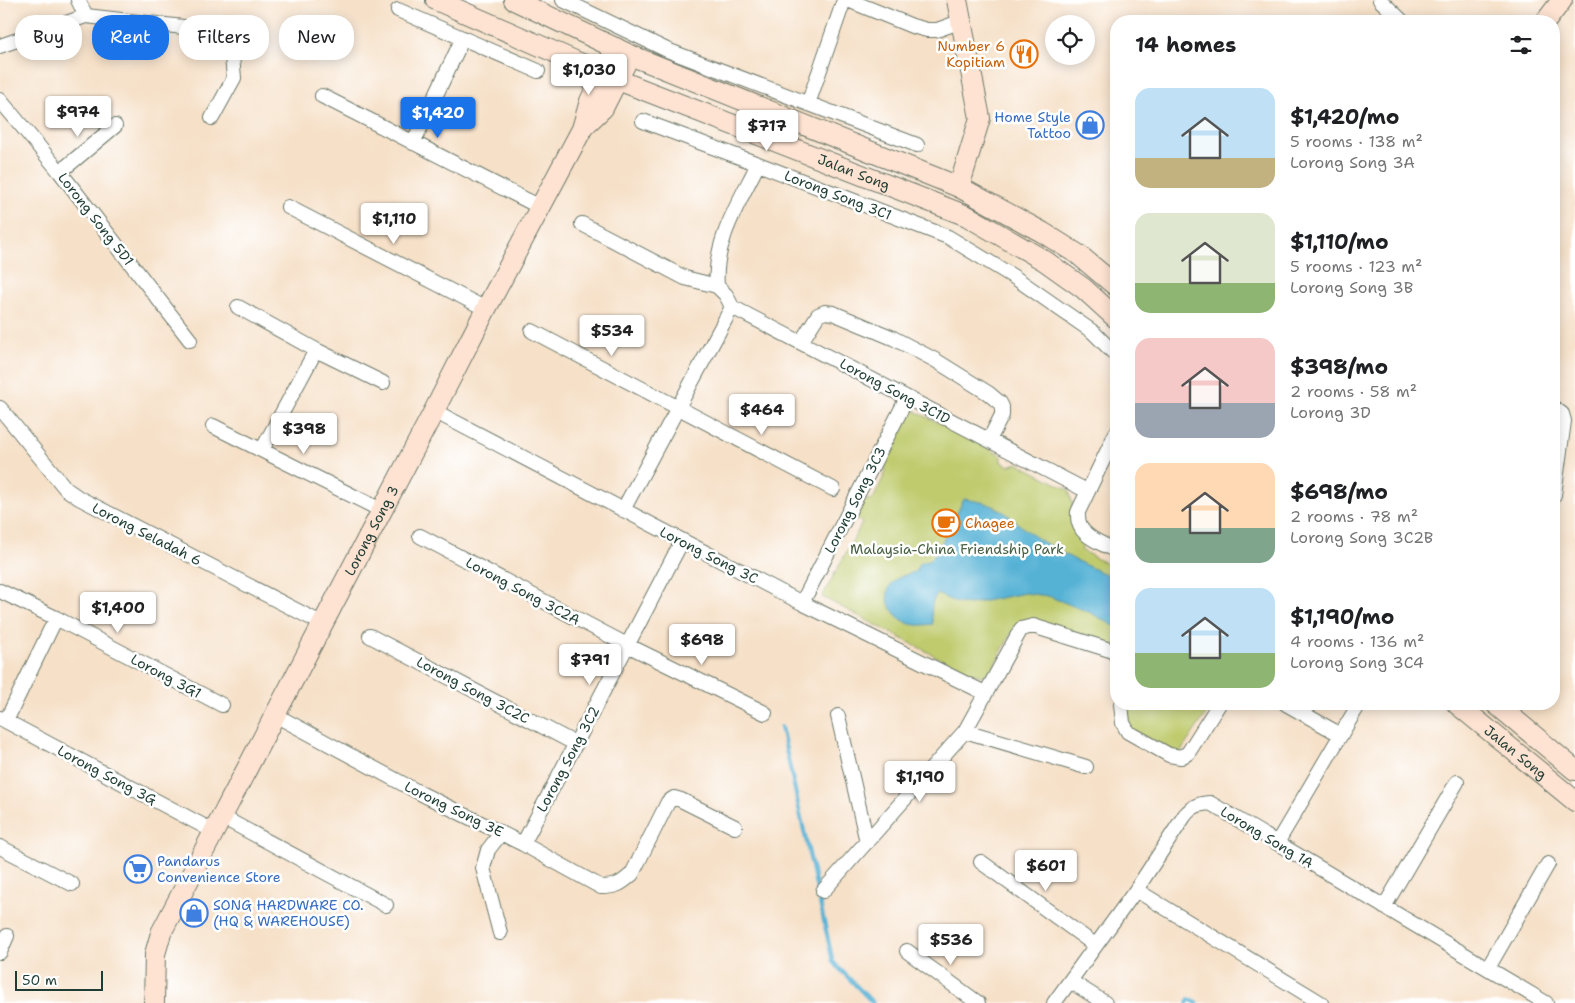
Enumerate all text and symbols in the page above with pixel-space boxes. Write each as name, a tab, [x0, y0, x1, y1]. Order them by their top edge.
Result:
chip: Buy	[15, 15, 82, 60]
chip: Rent	[92, 15, 169, 60]
chip: Filters	[179, 15, 269, 60]
chip: New	[279, 15, 354, 60]
map controls	[1045, 15, 1095, 65]
button: locate	[1045, 15, 1095, 65]
text: 14 homes	[1135, 31, 1236, 59]
icon: filters	[1507, 31, 1535, 59]
place label: Number 6 Kopitiam	[937, 37, 1005, 71]
restaurant icon: Number 6 Kopitiam	[1009, 39, 1039, 69]
pin: $1,030	[548, 54, 630, 96]
text: $1,030	[562, 59, 616, 80]
pin: $974	[48, 96, 108, 138]
pin: $1,420	[397, 96, 479, 139]
text: $974	[56, 101, 100, 122]
text: $1,420	[412, 102, 464, 123]
text: $1,420/mo	[1290, 103, 1399, 131]
place label: Home Style Tattoo	[994, 108, 1071, 142]
icon: home	[1175, 108, 1235, 168]
pin: $717	[737, 110, 797, 152]
shop icon: Home Style Tattoo	[1075, 110, 1105, 140]
text: $717	[747, 115, 787, 136]
text: 5 rooms · 138 m²	[1290, 131, 1423, 152]
street label: Jalan Song	[815, 150, 893, 194]
text: Lorong Song 3A	[1290, 152, 1415, 173]
street label: Lorong Song 3C1	[782, 166, 894, 224]
street label: Lorong Song 5D1	[54, 169, 138, 269]
pin: $1,110	[353, 202, 435, 245]
text: $1,110	[372, 208, 416, 229]
text: $1,110/mo	[1290, 228, 1389, 256]
icon: home	[1175, 233, 1235, 293]
text: 5 rooms · 123 m²	[1290, 256, 1422, 277]
text: Lorong Song 3B	[1290, 277, 1413, 298]
pin: $534	[582, 314, 642, 357]
text: $534	[590, 320, 634, 341]
text: $398/mo	[1290, 353, 1388, 381]
street label: Lorong Song 3C1D	[837, 354, 953, 428]
icon: home	[1175, 358, 1235, 418]
text: 2 rooms · 58 m²	[1290, 381, 1417, 402]
pin: $464	[732, 394, 792, 436]
text: $464	[740, 399, 784, 420]
text: Lorong 3D	[1290, 402, 1371, 423]
pin: $398	[274, 412, 334, 455]
text: $398	[282, 418, 326, 439]
street label: Lorong Song 3C3	[820, 444, 890, 556]
text: $698/mo	[1290, 478, 1388, 506]
street label: Lorong Song 3	[340, 482, 403, 579]
icon: home	[1175, 483, 1235, 543]
street label: Lorong Seladah 6	[89, 499, 205, 569]
text: 2 rooms · 78 m²	[1290, 506, 1418, 527]
cafe icon: Chagee	[931, 508, 961, 538]
place label: Chagee	[965, 514, 1015, 532]
street label: Lorong Song 3C	[657, 522, 761, 588]
text: Lorong Song 3C2B	[1290, 527, 1433, 548]
park label: Malaysia-China Friendship Park	[850, 540, 1064, 558]
street label: Lorong Song 3C2A	[463, 553, 583, 629]
pin: $1,400	[77, 592, 159, 634]
text: $1,400	[91, 597, 145, 618]
text: $1,190/mo	[1290, 603, 1394, 631]
icon: home	[1175, 608, 1235, 668]
pin: $698	[672, 624, 732, 666]
text: $698	[680, 629, 724, 650]
text: 4 rooms · 136 m²	[1290, 631, 1424, 652]
pin: $791	[560, 644, 620, 686]
text: $791	[570, 649, 610, 670]
street label: Lorong 3G1	[128, 650, 204, 702]
text: Lorong Song 3C4	[1290, 652, 1424, 673]
street label: Lorong Song 3C2C	[413, 653, 533, 727]
street label: Lorong Song 3C2	[533, 703, 603, 815]
street label: Jalan Song	[1481, 721, 1551, 783]
street label: Lorong Song 3G	[54, 741, 160, 809]
pin: $1,190	[879, 760, 961, 803]
text: $1,190	[895, 766, 945, 787]
street label: Lorong Song 3E	[401, 777, 507, 841]
street label: Lorong Song 1A	[1217, 802, 1317, 872]
pin: $601	[1016, 850, 1076, 892]
place label: Pandarus Convenience Store	[157, 852, 281, 886]
supermarket icon: Pandarus Convenience Store	[123, 854, 153, 884]
text: $601	[1026, 855, 1066, 876]
place label: SONG HARDWARE CO. (HQ & WAREHOUSE)	[213, 896, 364, 930]
shop icon: SONG HARDWARE CO. (HQ & WAREHOUSE)	[179, 898, 209, 928]
pin: $536	[921, 924, 981, 966]
text: $536	[929, 929, 973, 950]
scale bar	[15, 968, 102, 991]
text: 50 m	[22, 971, 57, 989]

